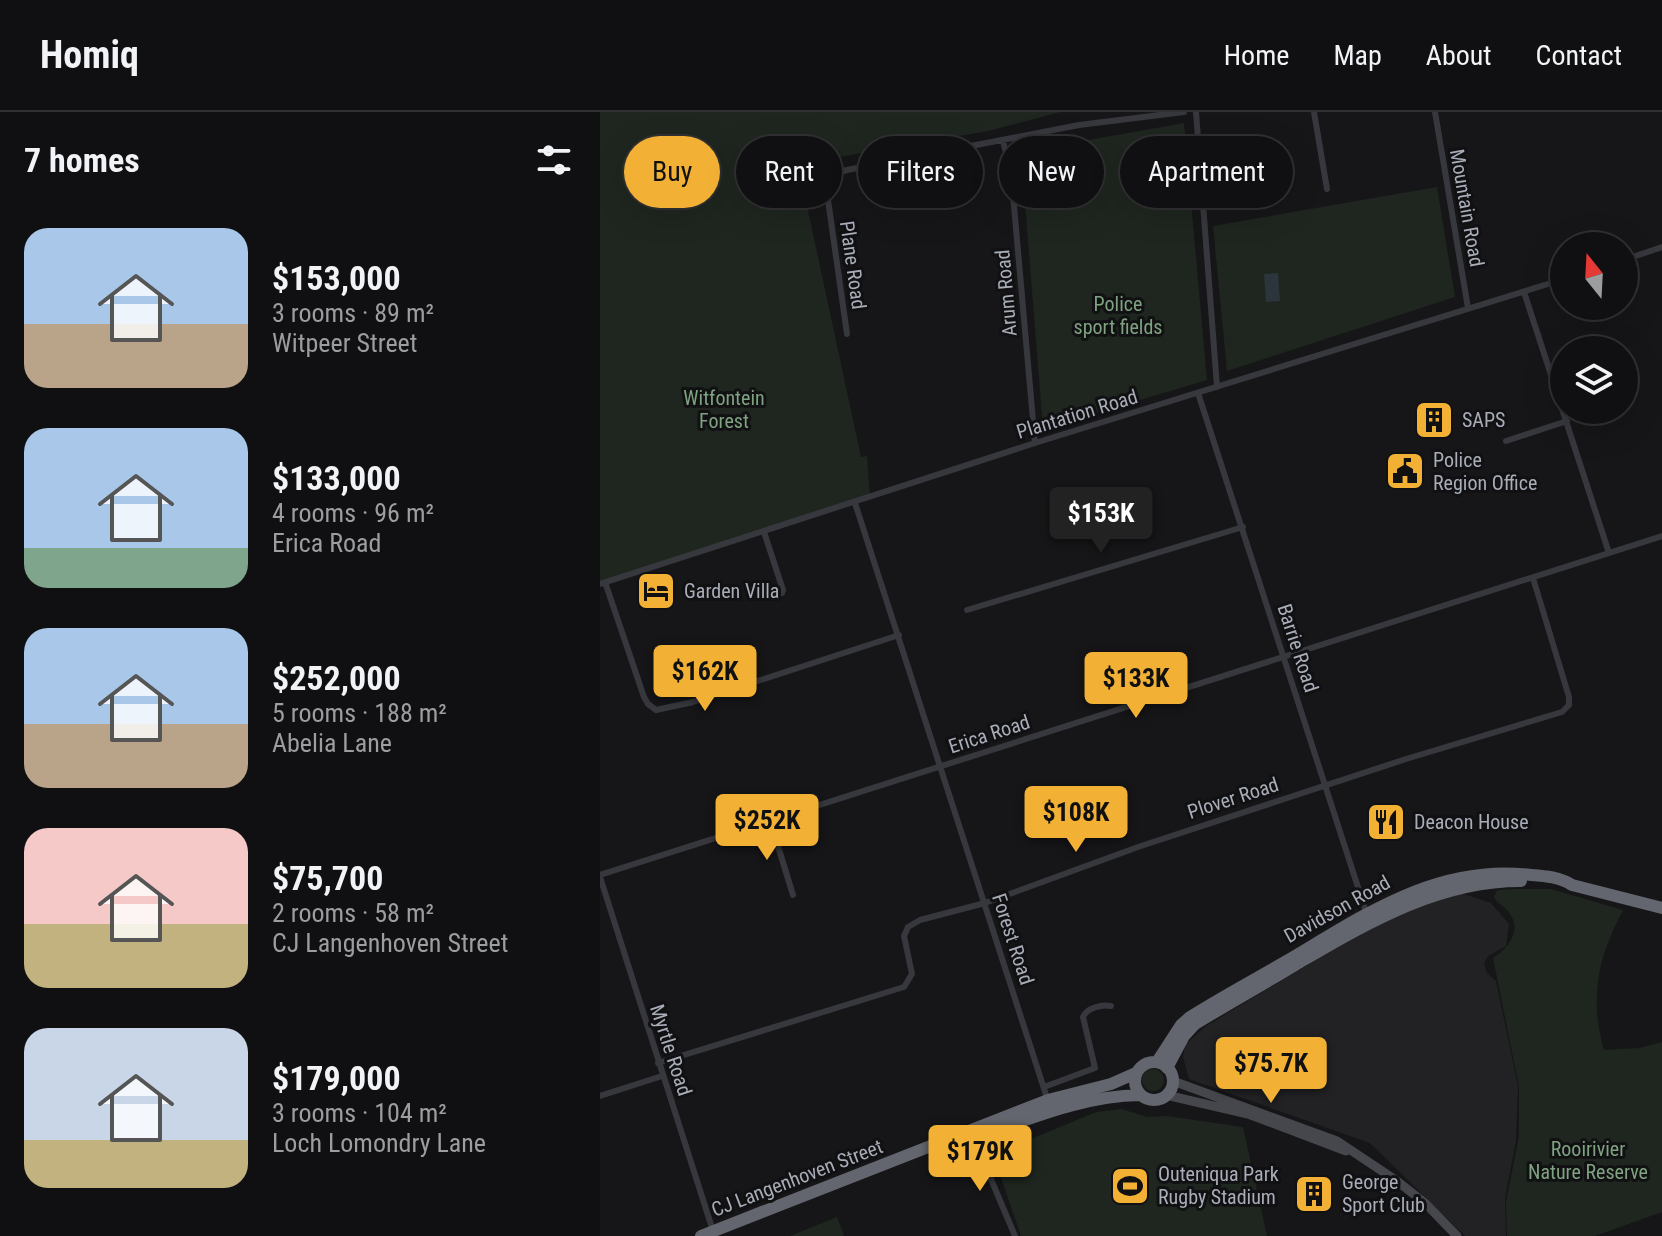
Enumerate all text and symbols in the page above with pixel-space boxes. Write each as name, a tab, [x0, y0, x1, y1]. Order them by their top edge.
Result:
text: Homiq	[40, 33, 139, 77]
text: Home	[1224, 39, 1289, 72]
text: Map	[1333, 39, 1382, 72]
text: About	[1426, 39, 1492, 72]
text: Contact	[1536, 39, 1622, 72]
chip: Buy	[624, 136, 720, 208]
chip: Rent	[736, 136, 842, 208]
chip: Filters	[858, 136, 983, 208]
chip: New	[999, 136, 1104, 208]
chip: Apartment	[1120, 136, 1293, 208]
icon: filters	[532, 138, 576, 182]
text: 7 homes	[24, 140, 140, 180]
street label: Mountain Road	[1445, 147, 1489, 269]
street label: Plane Road	[835, 219, 871, 311]
north arrow	[1550, 232, 1638, 320]
map controls	[1550, 232, 1638, 424]
street label: Arum Road	[990, 249, 1022, 337]
text: $153,000	[272, 258, 401, 298]
icon: home	[88, 260, 184, 356]
park label: Police sport fields	[1074, 292, 1162, 339]
text: 3 rooms · 89 m²	[272, 298, 434, 328]
text: Witpeer Street	[272, 328, 417, 358]
button: layers	[1550, 336, 1638, 424]
street label: Plantation Road	[1014, 384, 1140, 444]
park label: Witfontein Forest	[683, 386, 765, 433]
building icon: SAPS	[1413, 399, 1455, 441]
place label: SAPS	[1462, 408, 1505, 432]
place label: Police Region Office	[1433, 448, 1537, 495]
public building icon: Police Region Office	[1384, 450, 1426, 492]
text: $133,000	[272, 458, 401, 498]
icon: home	[88, 460, 184, 556]
pin: $153K	[1045, 487, 1157, 555]
text: 4 rooms · 96 m²	[272, 498, 434, 528]
text: $153K	[1068, 498, 1134, 528]
text: Erica Road	[272, 528, 381, 558]
hotel icon: Garden Villa	[635, 570, 677, 612]
place label: Garden Villa	[684, 579, 779, 603]
street label: Barrie Road	[1272, 601, 1324, 695]
pin: $162K	[649, 645, 761, 713]
pin: $133K	[1080, 652, 1192, 720]
text: $162K	[672, 656, 738, 686]
text: $252,000	[272, 658, 401, 698]
icon: home	[88, 660, 184, 756]
text: $133K	[1103, 663, 1169, 693]
text: 5 rooms · 188 m²	[272, 698, 447, 728]
street label: Erica Road	[945, 710, 1033, 758]
text: Abelia Lane	[272, 728, 392, 758]
street label: Plover Road	[1184, 772, 1282, 824]
pin: $108K	[1020, 786, 1132, 854]
pin: $252K	[711, 794, 823, 862]
text: $108K	[1043, 797, 1109, 827]
restaurant icon: Deacon House	[1365, 801, 1407, 843]
text: $252K	[734, 805, 800, 835]
place label: Deacon House	[1414, 810, 1529, 834]
text: $75,700	[272, 858, 383, 898]
icon: home	[88, 860, 184, 956]
street label: Davidson Road	[1280, 870, 1394, 948]
street label: Forest Road	[987, 890, 1039, 988]
text: 2 rooms · 58 m²	[272, 898, 434, 928]
text: CJ Langenhoven Street	[272, 928, 508, 958]
street label: Myrtle Road	[645, 1001, 697, 1099]
pin: $75.7K	[1206, 1037, 1336, 1105]
text: $75.7K	[1234, 1048, 1308, 1078]
text: $179,000	[272, 1058, 401, 1098]
icon: home	[88, 1060, 184, 1156]
text: 3 rooms · 104 m²	[272, 1098, 447, 1128]
pin: $179K	[924, 1125, 1036, 1193]
text: Loch Lomondry Lane	[272, 1128, 486, 1158]
street label: CJ Langenhoven Street	[708, 1134, 886, 1222]
text: $179K	[947, 1136, 1013, 1166]
park label: Rooirivier Nature Reserve	[1528, 1137, 1648, 1184]
place label: Outeniqua Park Rugby Stadium	[1158, 1162, 1279, 1209]
sports icon: Outeniqua Park Rugby Stadium	[1109, 1165, 1151, 1207]
place label: George Sport Club	[1342, 1170, 1425, 1217]
building icon: George Sport Club	[1293, 1173, 1335, 1215]

